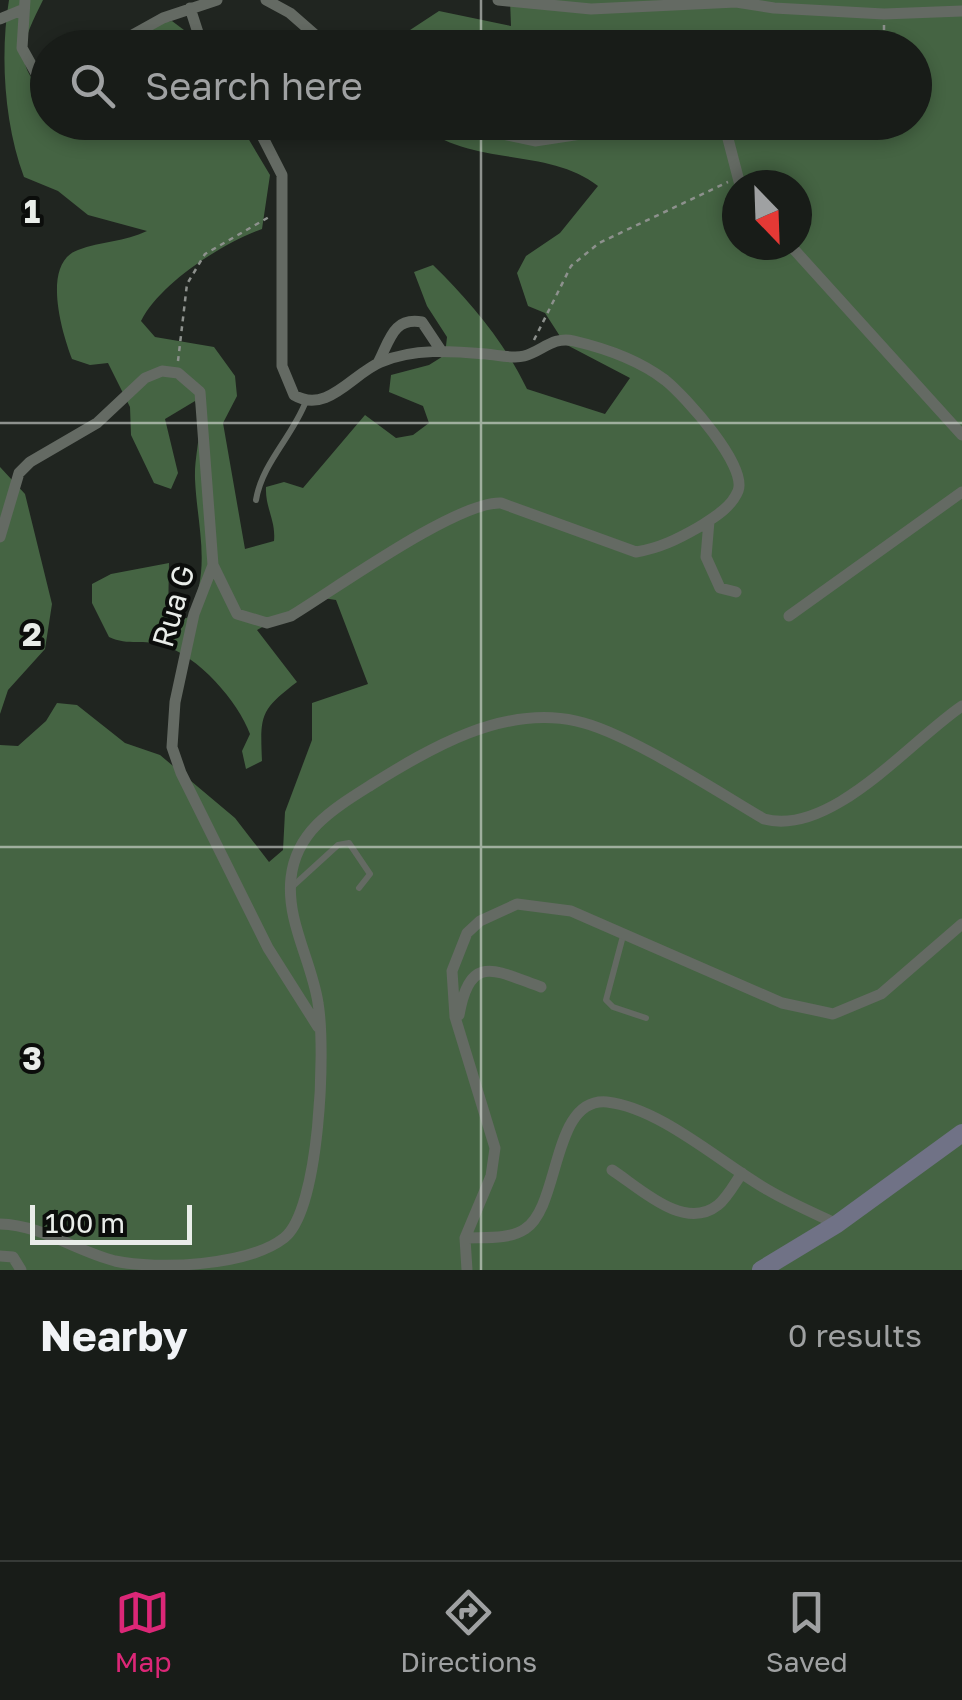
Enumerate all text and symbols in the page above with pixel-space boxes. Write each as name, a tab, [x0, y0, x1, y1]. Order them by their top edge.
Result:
search box	[30, 30, 932, 140]
icon: search	[65, 58, 120, 113]
text: Search here	[145, 63, 363, 108]
north arrow	[722, 170, 812, 260]
text: 1	[24, 192, 40, 230]
street label: Rua G	[144, 561, 202, 651]
text: 2	[22, 615, 42, 653]
text: 3	[22, 1039, 42, 1077]
scale bar	[30, 1200, 192, 1244]
text: 100 m	[45, 1206, 125, 1239]
text: Nearby	[40, 1310, 188, 1360]
text: 0 results	[788, 1316, 922, 1354]
tab: Map	[114, 1585, 172, 1678]
tab: Directions	[400, 1585, 537, 1678]
tab: Saved	[766, 1585, 848, 1678]

